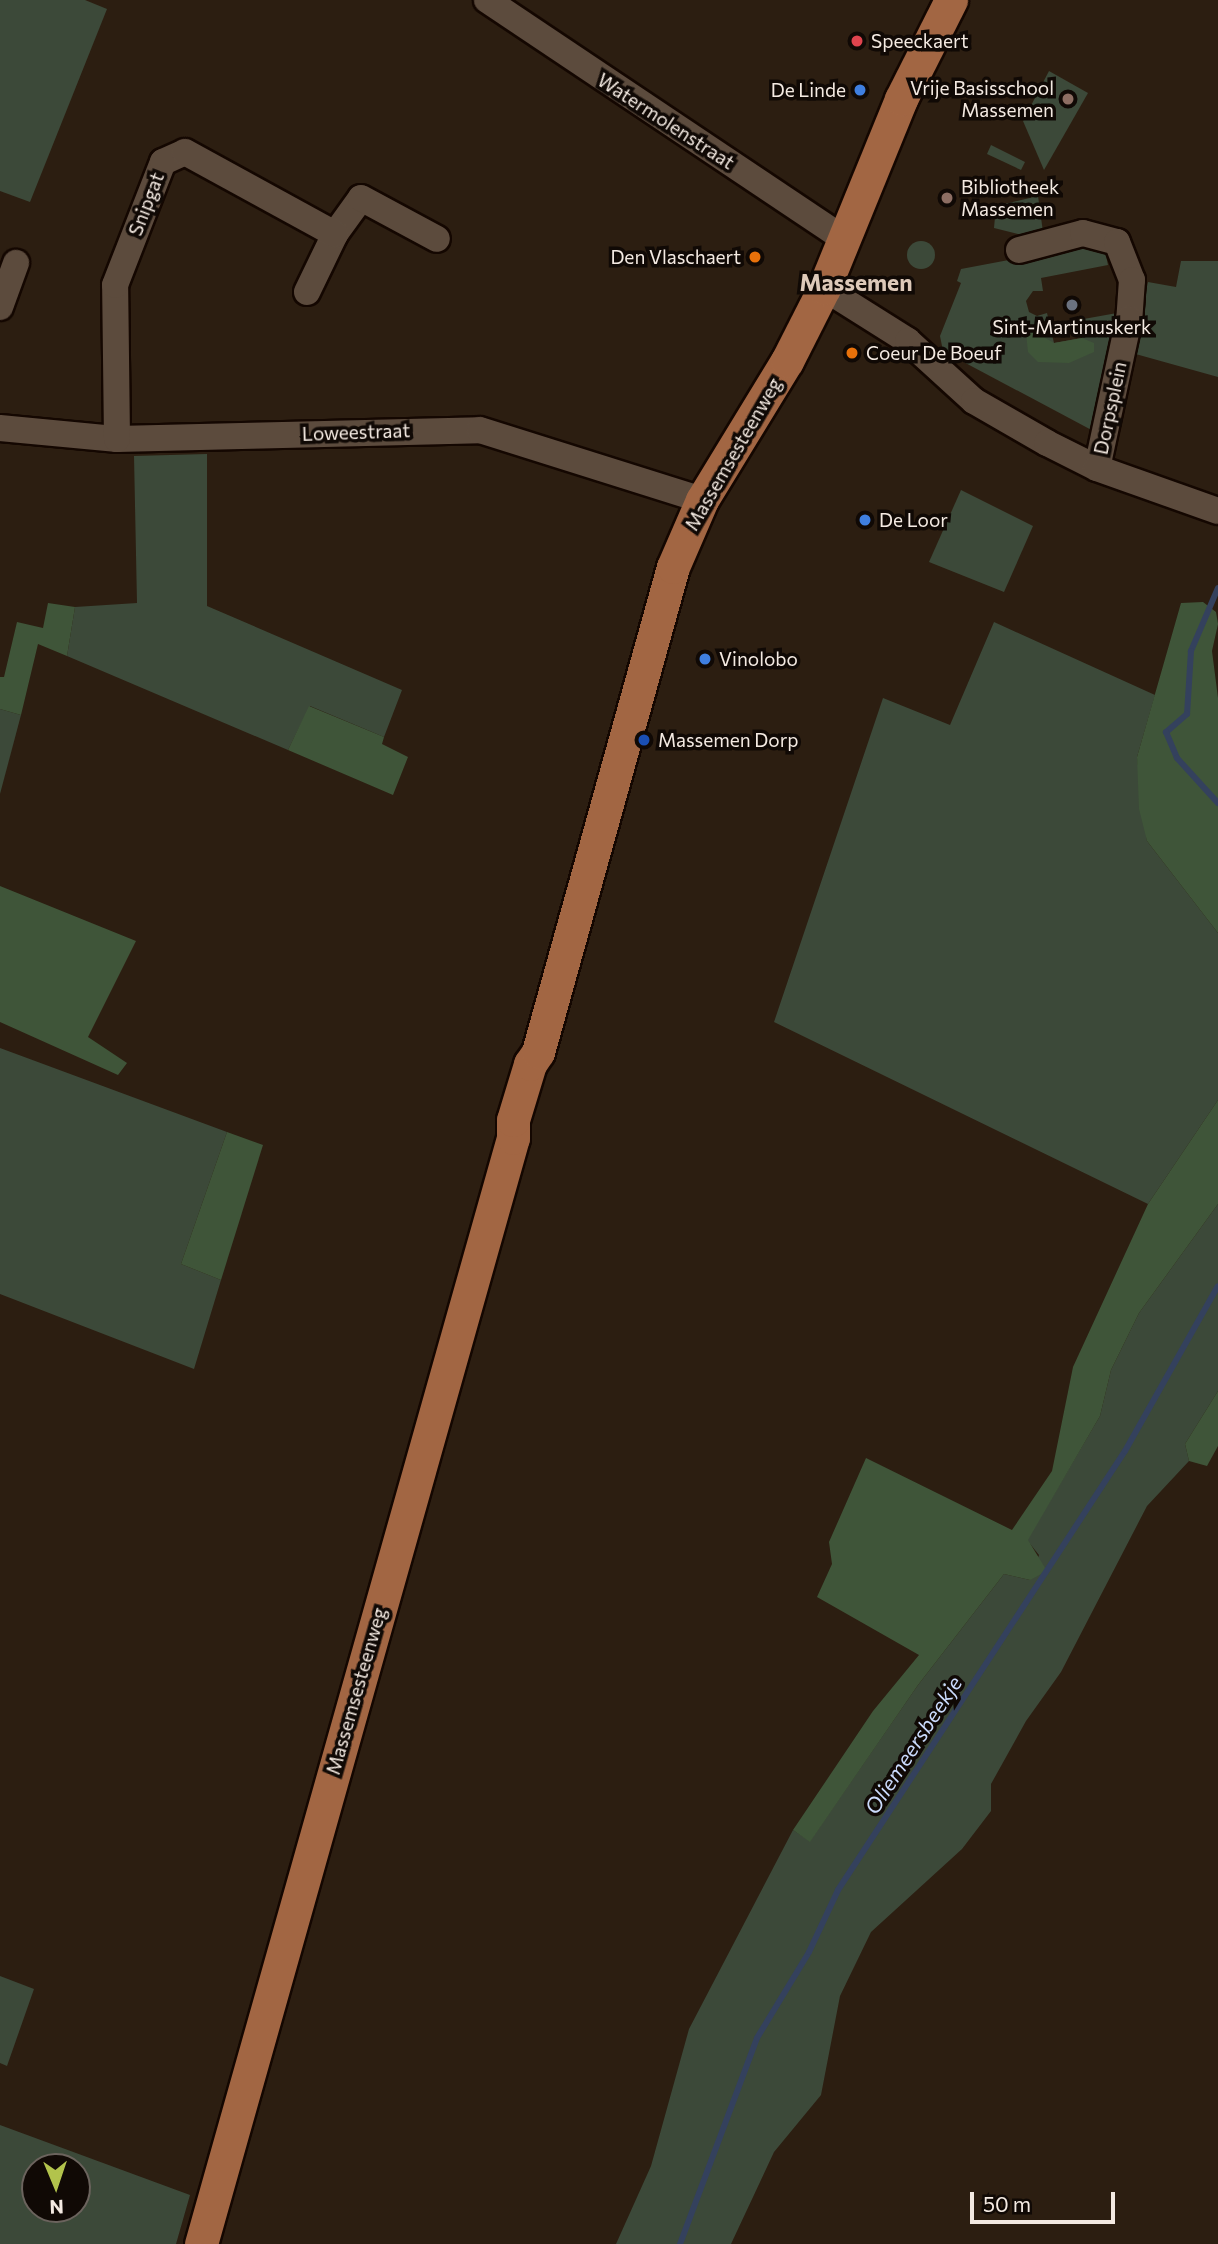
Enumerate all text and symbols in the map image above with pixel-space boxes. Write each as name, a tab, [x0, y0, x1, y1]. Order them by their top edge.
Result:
place label: Speeckaert	[871, 30, 968, 52]
marker: Speeckaert	[849, 33, 865, 49]
street label: Watermolenstraat	[593, 68, 739, 174]
place label: Vrije Basisschool Massemen	[910, 77, 1054, 121]
place label: De Linde	[771, 79, 846, 101]
marker: De Linde	[852, 82, 868, 98]
marker: Vrije Basisschool Massemen	[1060, 91, 1076, 107]
street label: Snipgat	[124, 169, 168, 239]
place label: Bibliotheek Massemen	[961, 176, 1059, 220]
marker: Bibliotheek Massemen	[939, 190, 955, 206]
place label: Den Vlaschaert	[610, 246, 741, 268]
marker: Den Vlaschaert	[747, 249, 763, 265]
district label: Massemen	[799, 268, 913, 296]
marker: Sint-Martinuskerk	[1064, 297, 1080, 313]
place label: Sint-Martinuskerk	[993, 316, 1151, 338]
place label: Coeur De Boeuf	[866, 342, 1002, 364]
marker: Coeur De Boeuf	[844, 345, 860, 361]
street label: Dorpsplein	[1089, 359, 1131, 457]
street label: Massemsesteenweg	[680, 374, 786, 534]
street label: Loweestraat	[302, 419, 410, 445]
place label: De Loor	[879, 509, 948, 531]
marker: De Loor	[857, 512, 873, 528]
place label: Vinolobo	[719, 648, 798, 670]
marker: Vinolobo	[697, 651, 713, 667]
place label: Massemen Dorp	[658, 729, 799, 751]
marker: Massemen Dorp	[636, 732, 652, 748]
street label: Massemsesteenweg	[321, 1605, 391, 1777]
water label: Oliemeersbeekje	[859, 1671, 967, 1819]
north arrow	[21, 2153, 91, 2223]
scale bar	[973, 2178, 1118, 2222]
text: 50 m	[983, 2191, 1031, 2216]
text: N	[49, 2196, 64, 2219]

